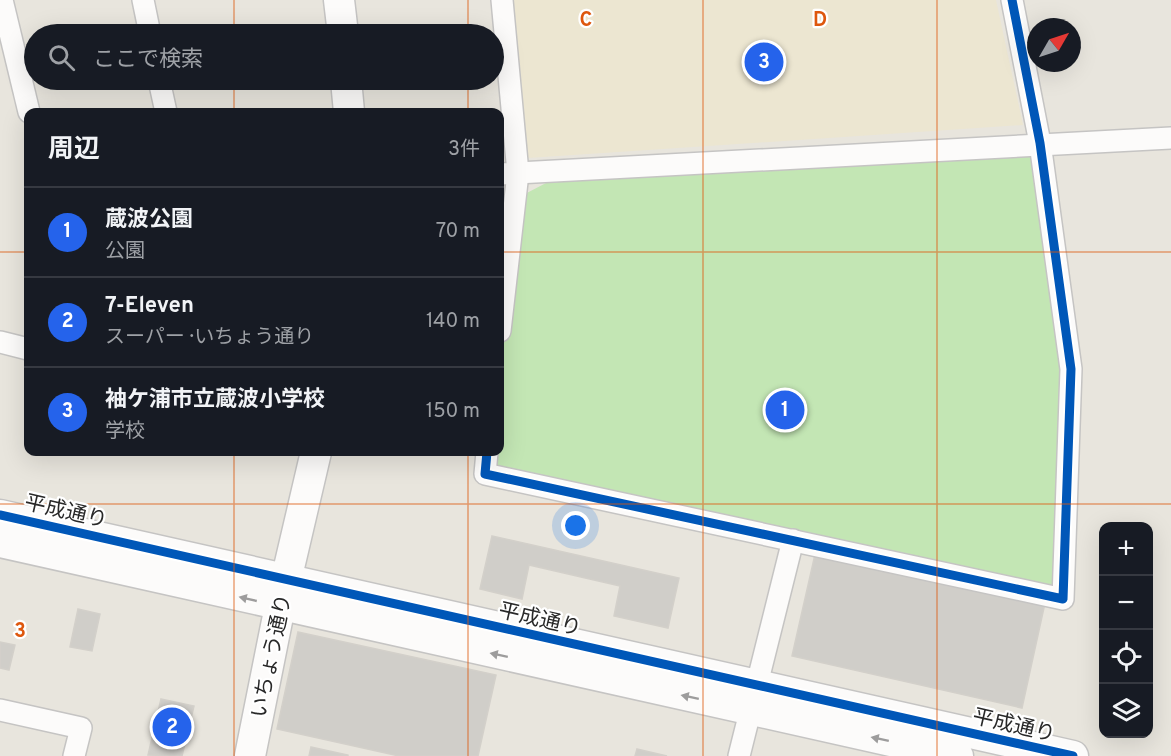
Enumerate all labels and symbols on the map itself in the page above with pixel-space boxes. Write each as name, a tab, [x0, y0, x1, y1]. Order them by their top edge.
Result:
text: C	[580, 8, 592, 34]
text: D	[813, 8, 827, 34]
north arrow	[1027, 18, 1081, 72]
pin: 3	[744, 40, 783, 84]
pin: 1	[766, 388, 804, 432]
street label: 平成通り	[22, 490, 110, 535]
your location	[561, 511, 590, 540]
street label: いちょう通り	[246, 592, 299, 721]
one-way arrow	[238, 593, 257, 603]
street label: 平成通り	[496, 598, 584, 643]
text: 3	[14, 619, 26, 645]
one-way arrow	[490, 649, 509, 659]
one-way arrow	[681, 691, 699, 701]
pin: 2	[152, 704, 192, 750]
street label: 平成通り	[970, 704, 1058, 749]
one-way arrow	[870, 734, 889, 743]

